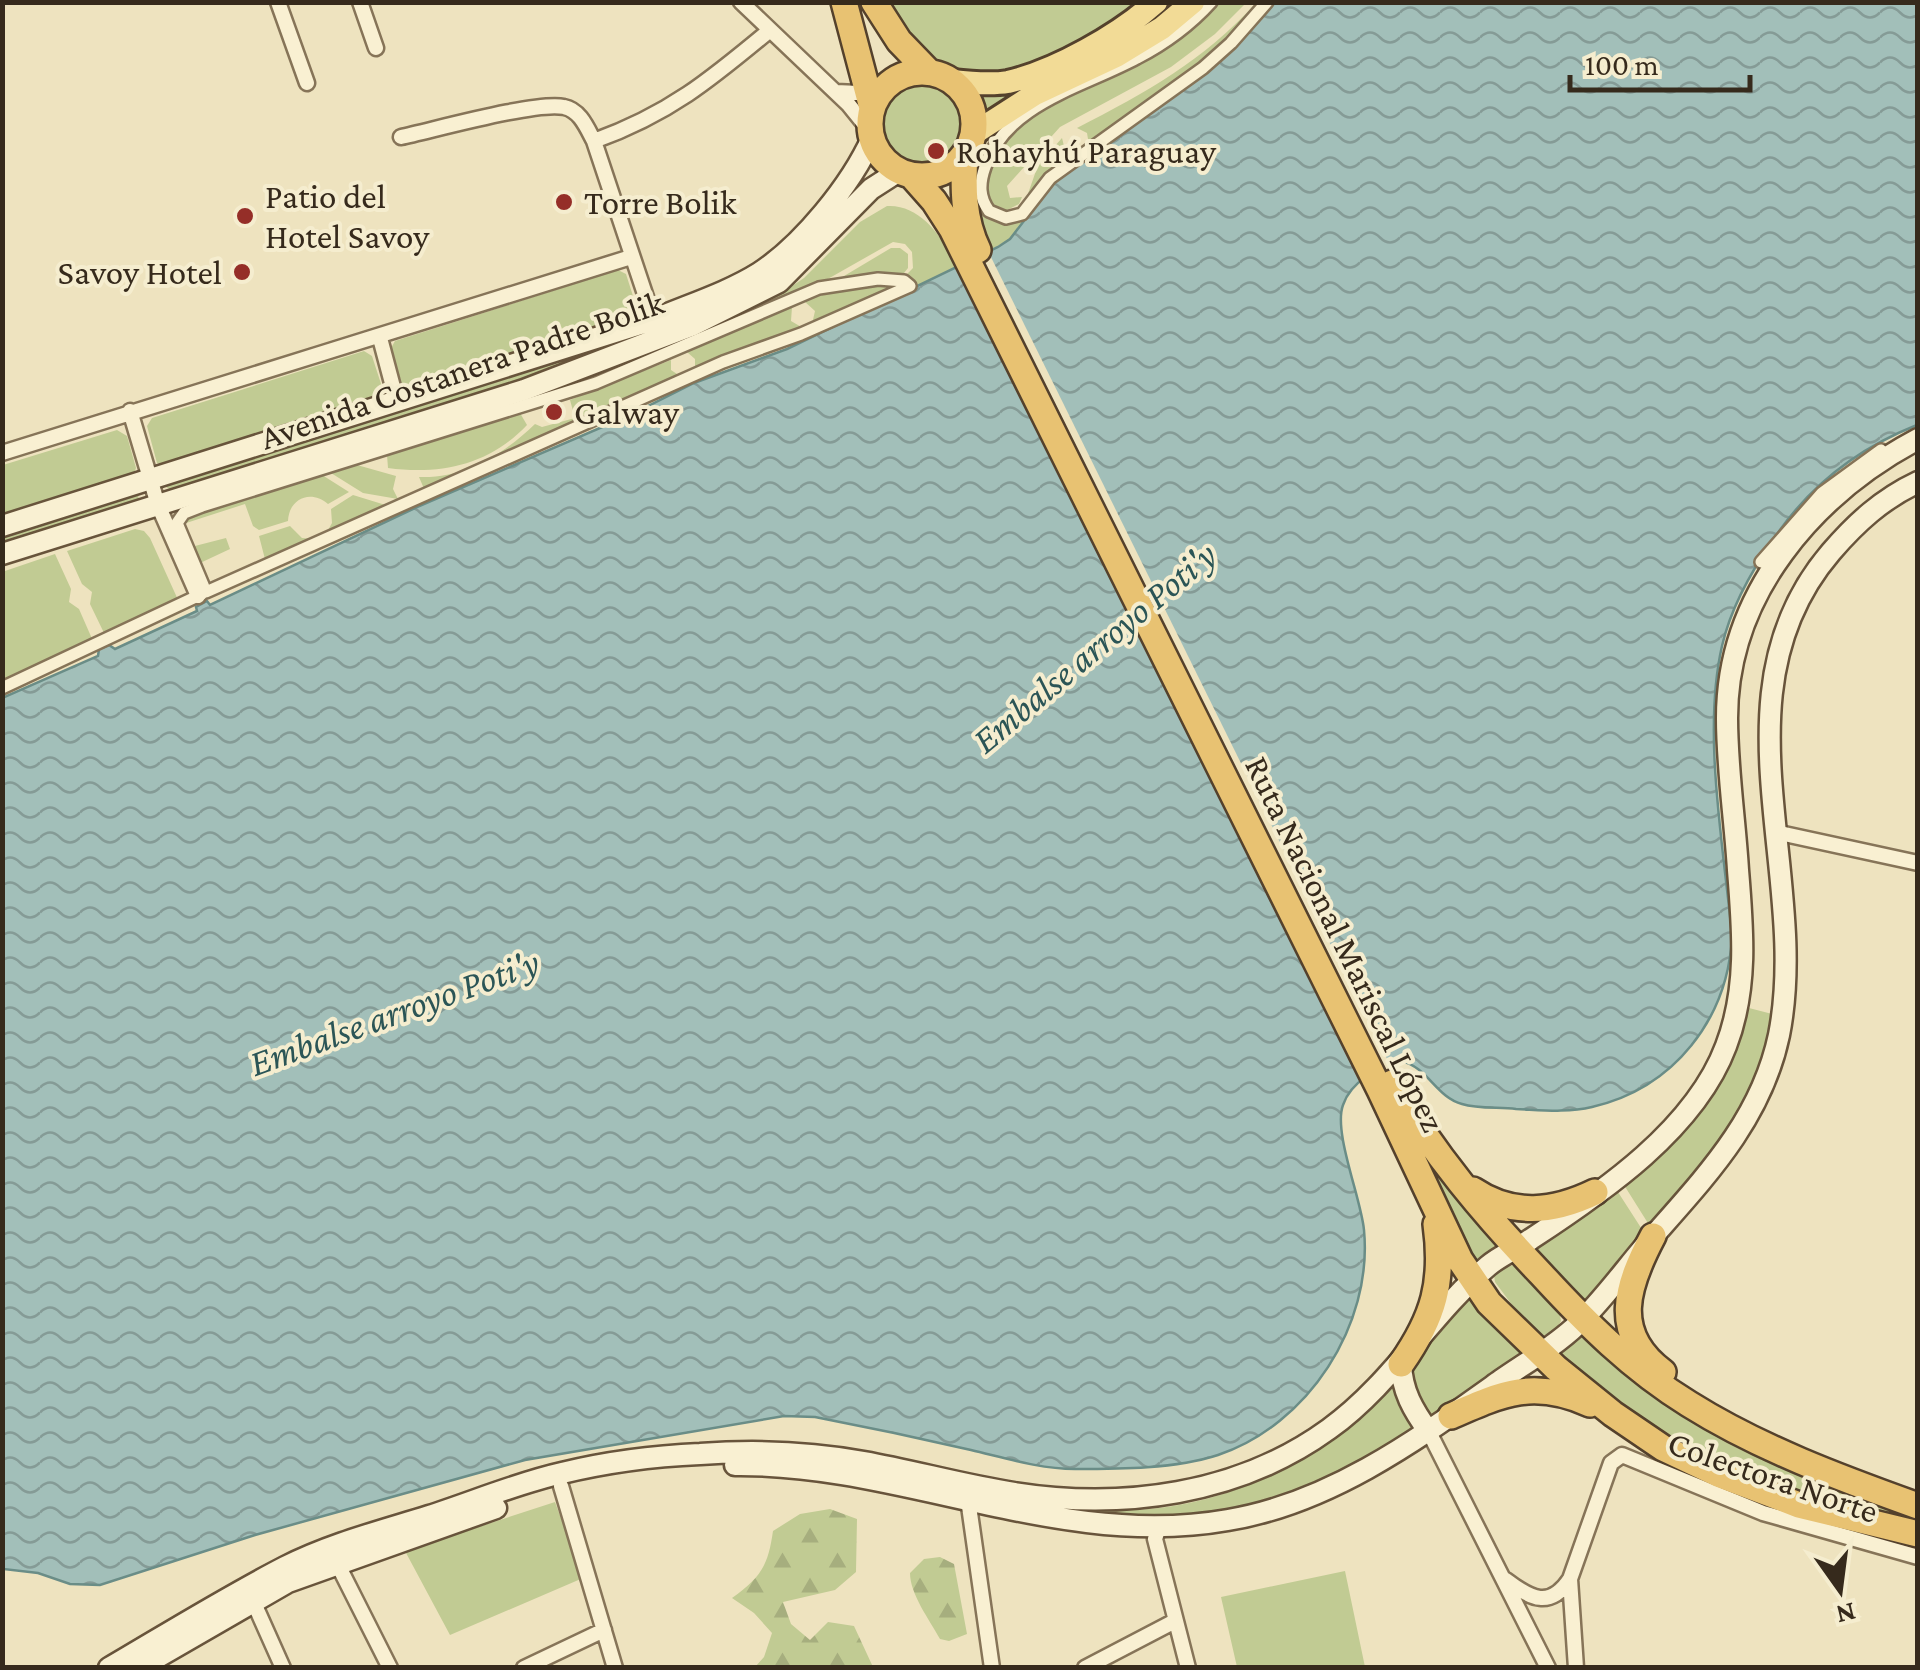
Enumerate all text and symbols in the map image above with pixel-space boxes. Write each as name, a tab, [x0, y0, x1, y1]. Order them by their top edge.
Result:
scale bar	[1570, 30, 1750, 92]
text: 100 m	[1585, 48, 1659, 81]
place label: Rohayhú Paraguay	[956, 132, 1217, 171]
marker: Rohayhú Paraguay	[925, 140, 947, 162]
place label: Patio del Hotel Savoy	[265, 177, 430, 256]
place label: Torre Bolik	[584, 183, 737, 222]
marker: Torre Bolik	[553, 191, 575, 213]
marker: Patio del Hotel Savoy	[234, 205, 256, 227]
place label: Savoy Hotel	[58, 253, 222, 292]
marker: Savoy Hotel	[231, 261, 253, 283]
street label: Avenida Costanera Padre Bolik	[255, 282, 669, 458]
place label: Galway	[574, 393, 680, 432]
marker: Galway	[543, 401, 565, 423]
water label: Embalse arroyo Poti'y	[964, 533, 1225, 761]
street label: Ruta Nacional Mariscal López	[1237, 750, 1453, 1138]
water label: Embalse arroyo Poti'y	[243, 940, 545, 1084]
street label: Colectora Norte	[1663, 1423, 1883, 1531]
north arrow	[1790, 1540, 1890, 1640]
text: N	[1833, 1596, 1859, 1631]

